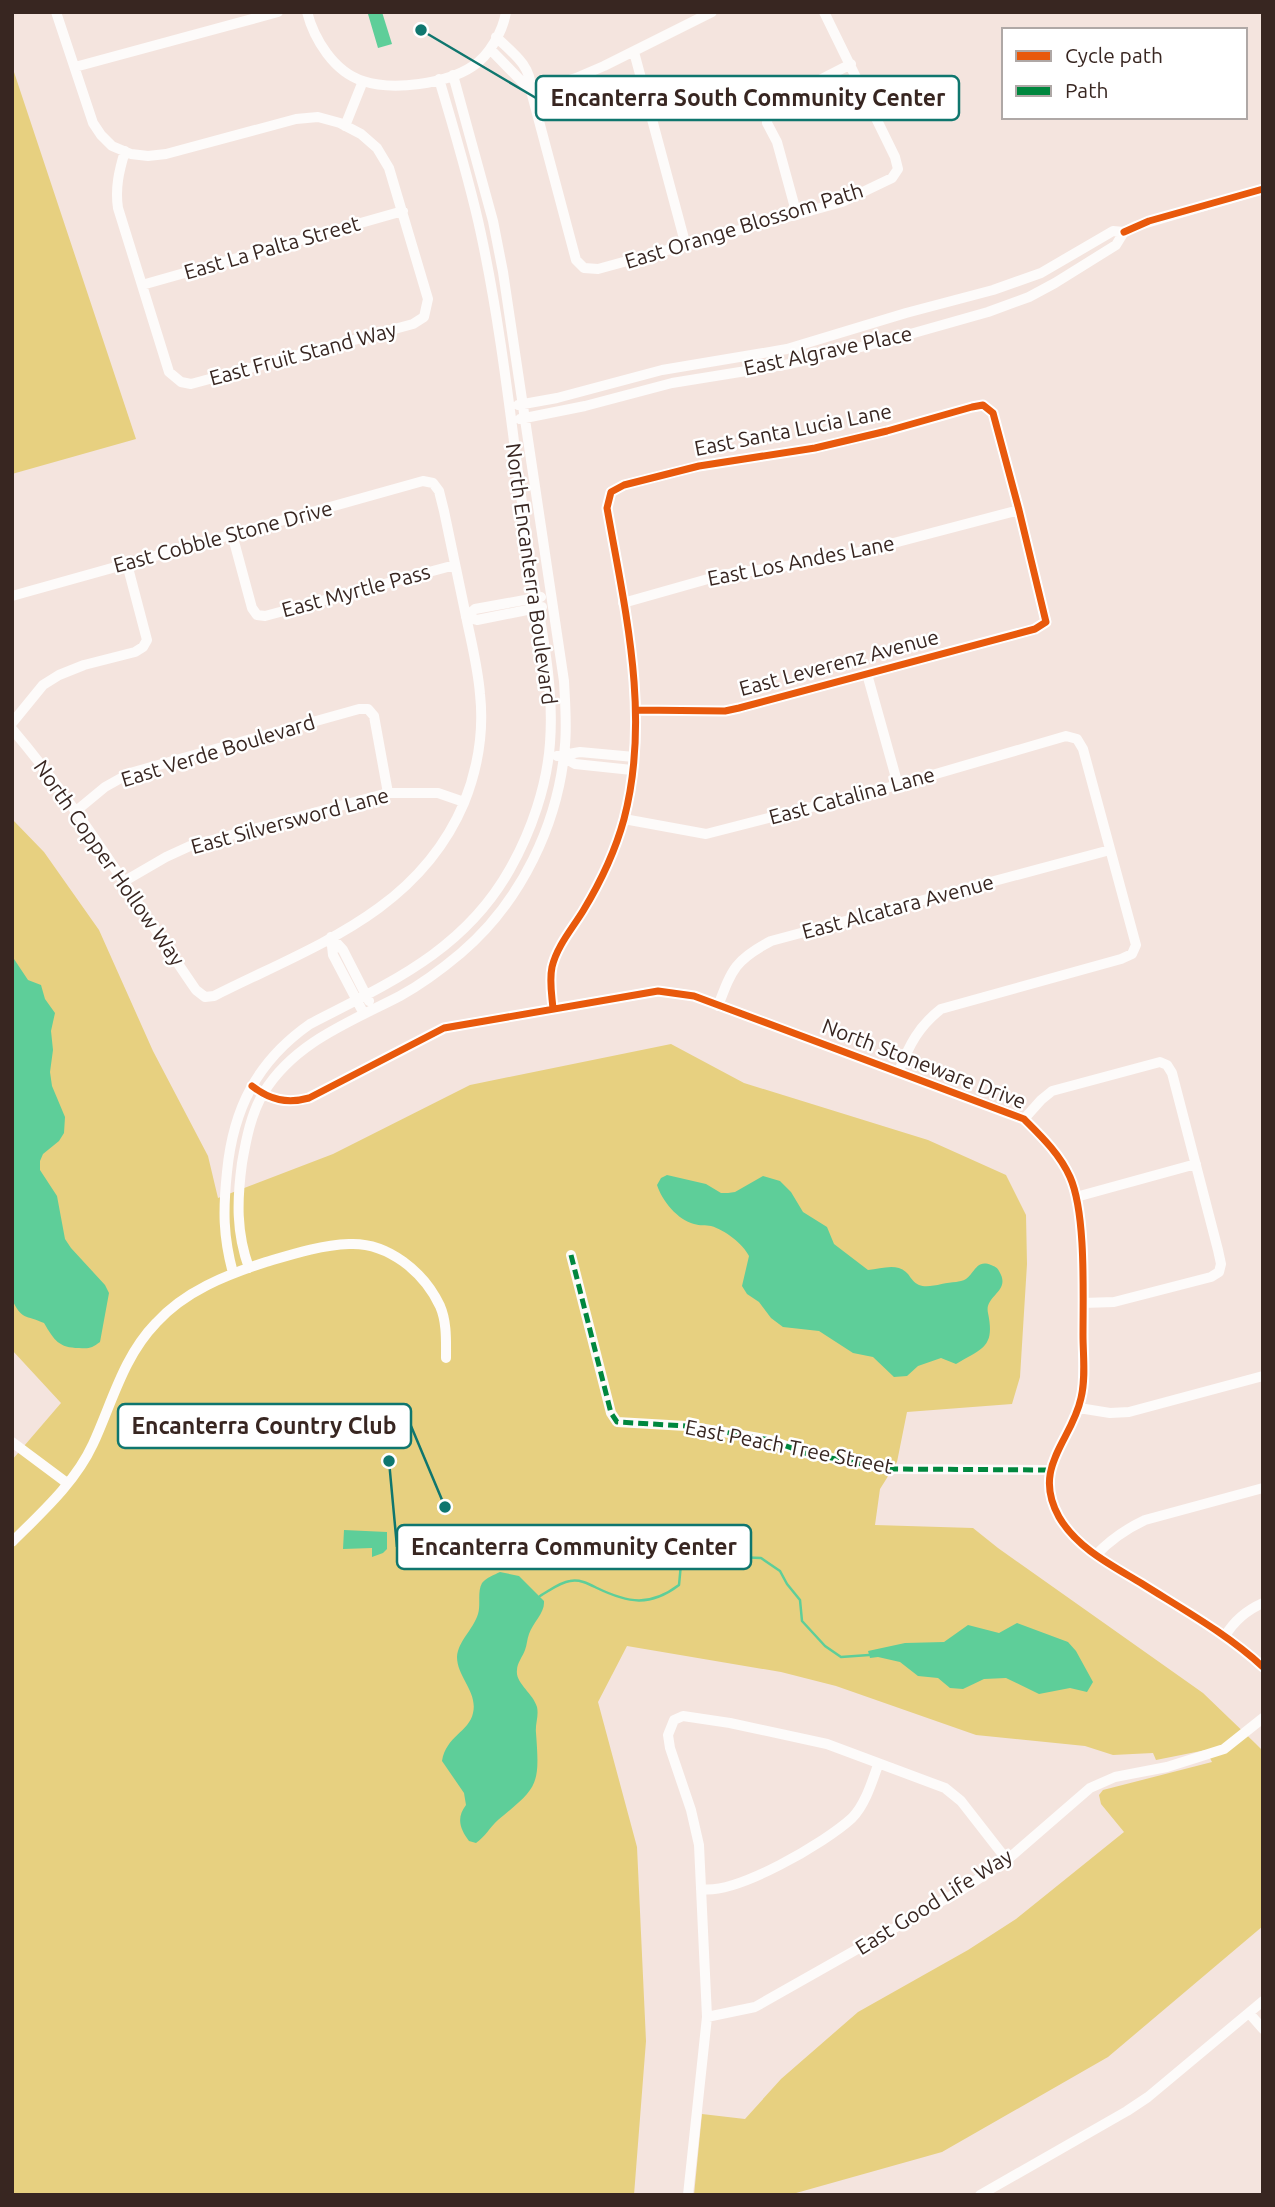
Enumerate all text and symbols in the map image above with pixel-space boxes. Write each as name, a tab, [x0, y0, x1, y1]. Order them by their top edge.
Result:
legend	[1002, 28, 1247, 119]
text: Cycle path	[1065, 43, 1163, 67]
callout: Encanterra South Community Center	[536, 76, 959, 120]
text: Path	[1065, 78, 1108, 102]
text: Encanterra South Community Center	[550, 85, 946, 110]
street label: East Orange Blossom Path	[622, 177, 866, 273]
street label: East La Palta Street	[181, 210, 363, 284]
street label: East Fruit Stand Way	[207, 317, 399, 390]
street label: East Algrave Place	[741, 320, 914, 380]
street label: East Santa Lucia Lane	[692, 398, 894, 460]
street label: North Encanterra Boulevard	[502, 442, 562, 706]
street label: East Cobble Stone Drive	[111, 495, 335, 577]
street label: East Los Andes Lane	[705, 530, 896, 590]
street label: East Myrtle Pass	[279, 559, 433, 621]
street label: East Leverenz Avenue	[736, 624, 941, 700]
street label: East Verde Boulevard	[118, 709, 318, 791]
street label: North Copper Hollow Way	[30, 755, 190, 970]
street label: East Catalina Lane	[766, 761, 937, 829]
street label: East Silversword Lane	[188, 782, 391, 858]
street label: East Alcatara Avenue	[799, 869, 996, 943]
street label: North Stoneware Drive	[819, 1013, 1030, 1113]
callout: Encanterra Country Club	[118, 1404, 411, 1448]
text: Encanterra Country Club	[131, 1413, 397, 1438]
street label: East Peach Tree Street	[683, 1414, 895, 1478]
callout: Encanterra Community Center	[397, 1525, 751, 1569]
text: Encanterra Community Center	[411, 1534, 737, 1559]
street label: East Good Life Way	[851, 1843, 1016, 1959]

